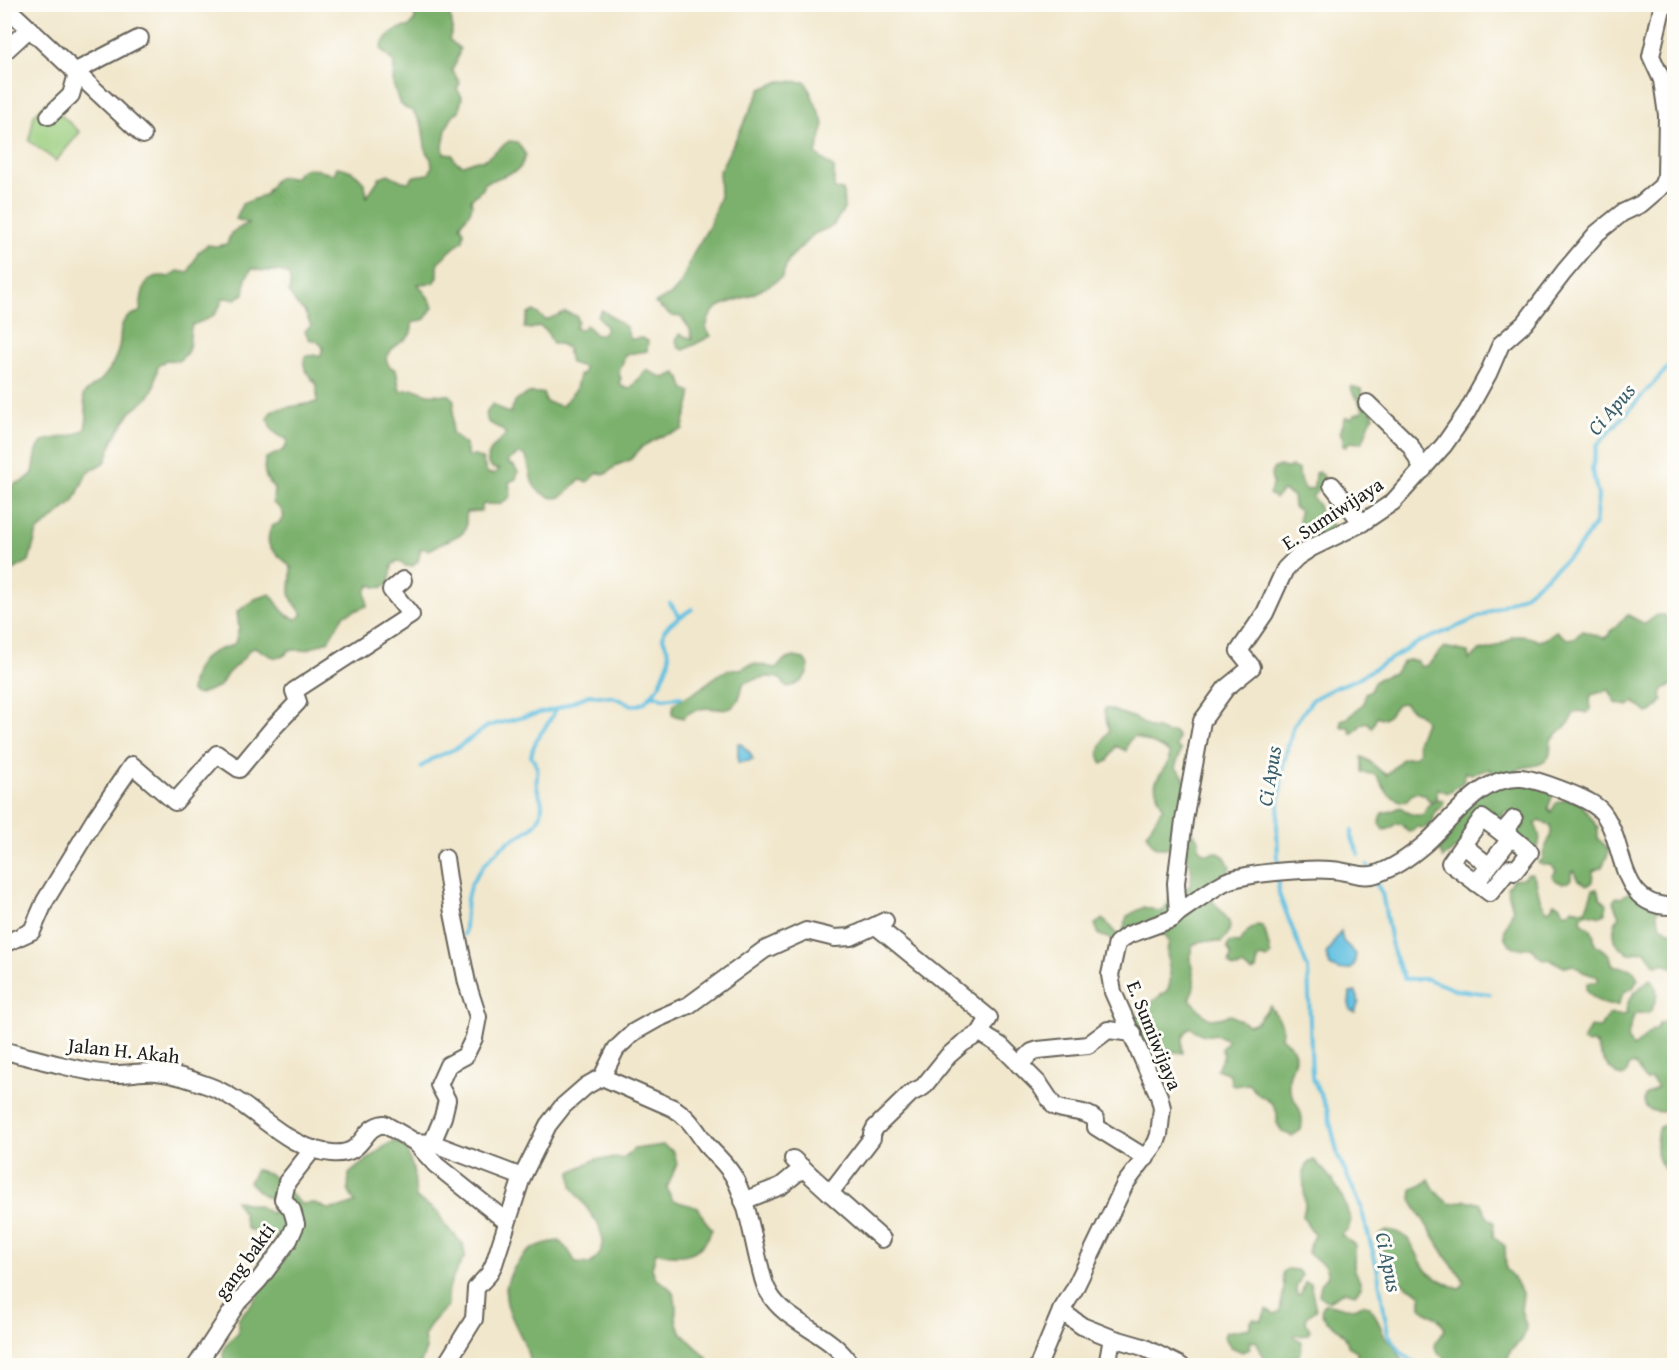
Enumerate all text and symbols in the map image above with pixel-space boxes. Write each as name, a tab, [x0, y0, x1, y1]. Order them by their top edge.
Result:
water label: Ci Apus	[1580, 376, 1643, 442]
street label: E. Sumiwijaya	[1276, 469, 1389, 557]
water label: Ci Apus	[1249, 743, 1289, 808]
street label: E. Sumiwijaya	[1120, 976, 1190, 1095]
street label: Jalan H. Akah	[64, 1029, 181, 1070]
street label: gang bakti	[207, 1217, 282, 1305]
water label: Ci Apus	[1368, 1229, 1411, 1295]

